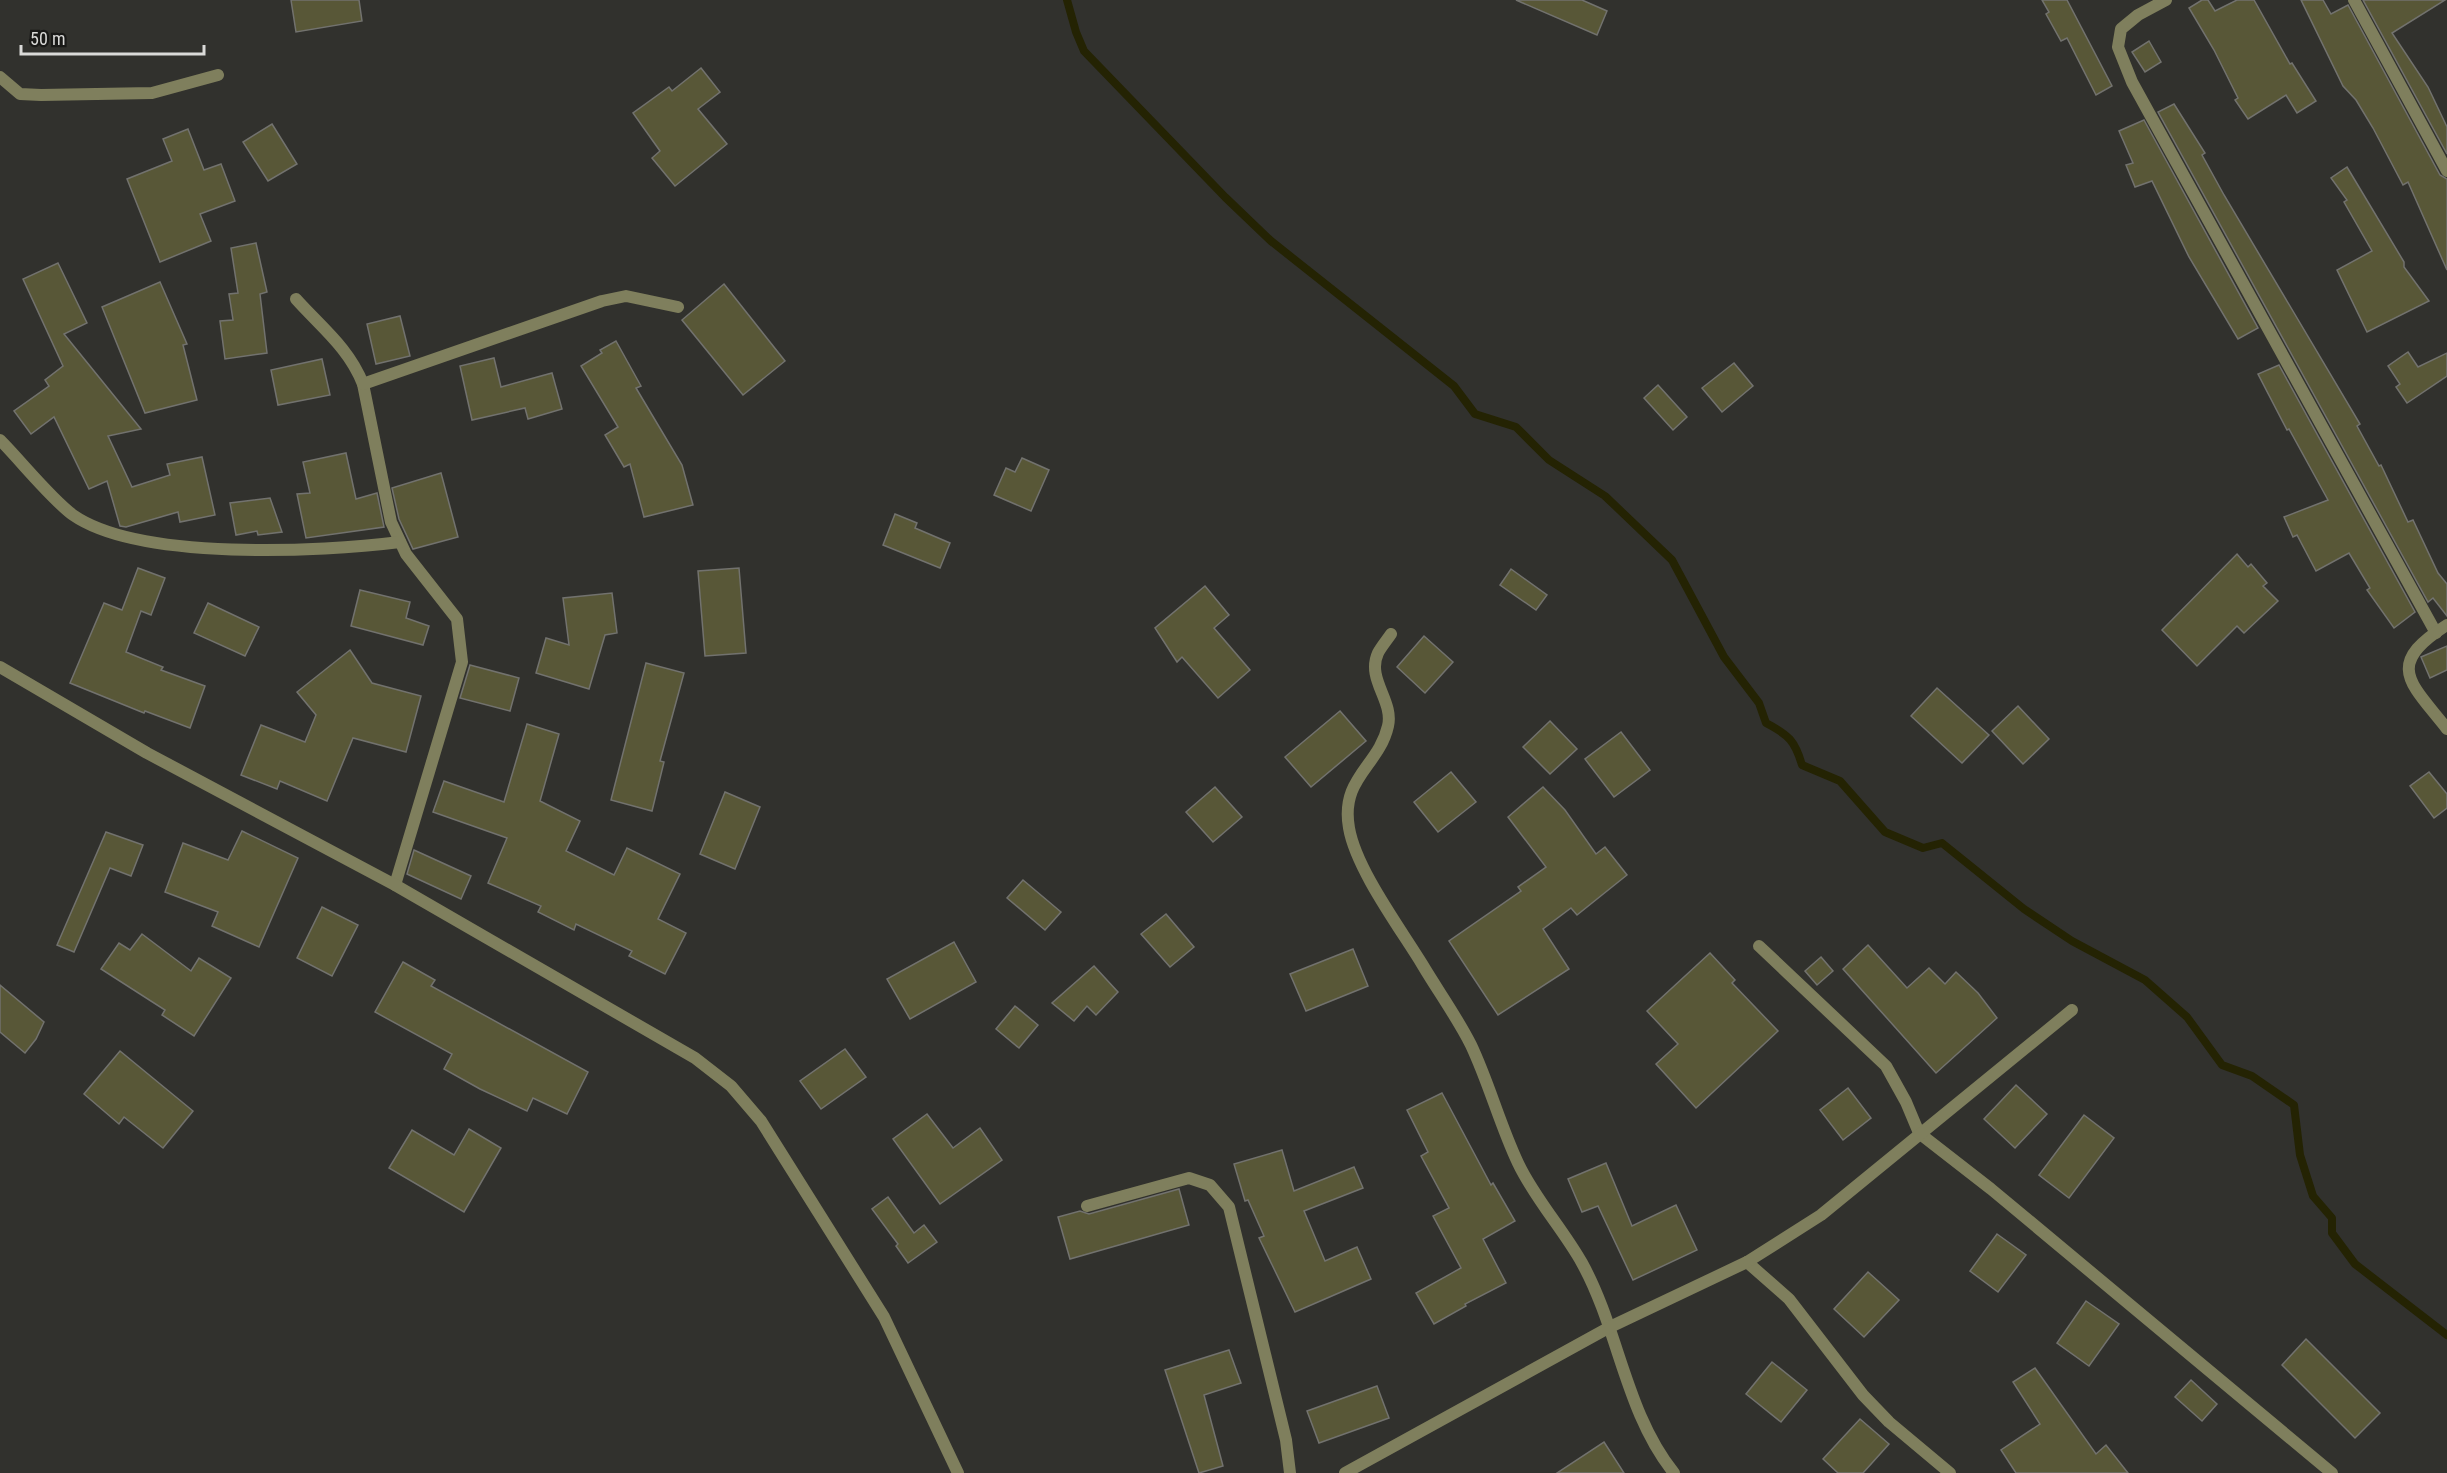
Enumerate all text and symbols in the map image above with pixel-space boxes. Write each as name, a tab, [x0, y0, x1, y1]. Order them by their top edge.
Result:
scale bar	[21, 18, 204, 56]
text: 50 m	[30, 28, 65, 49]

